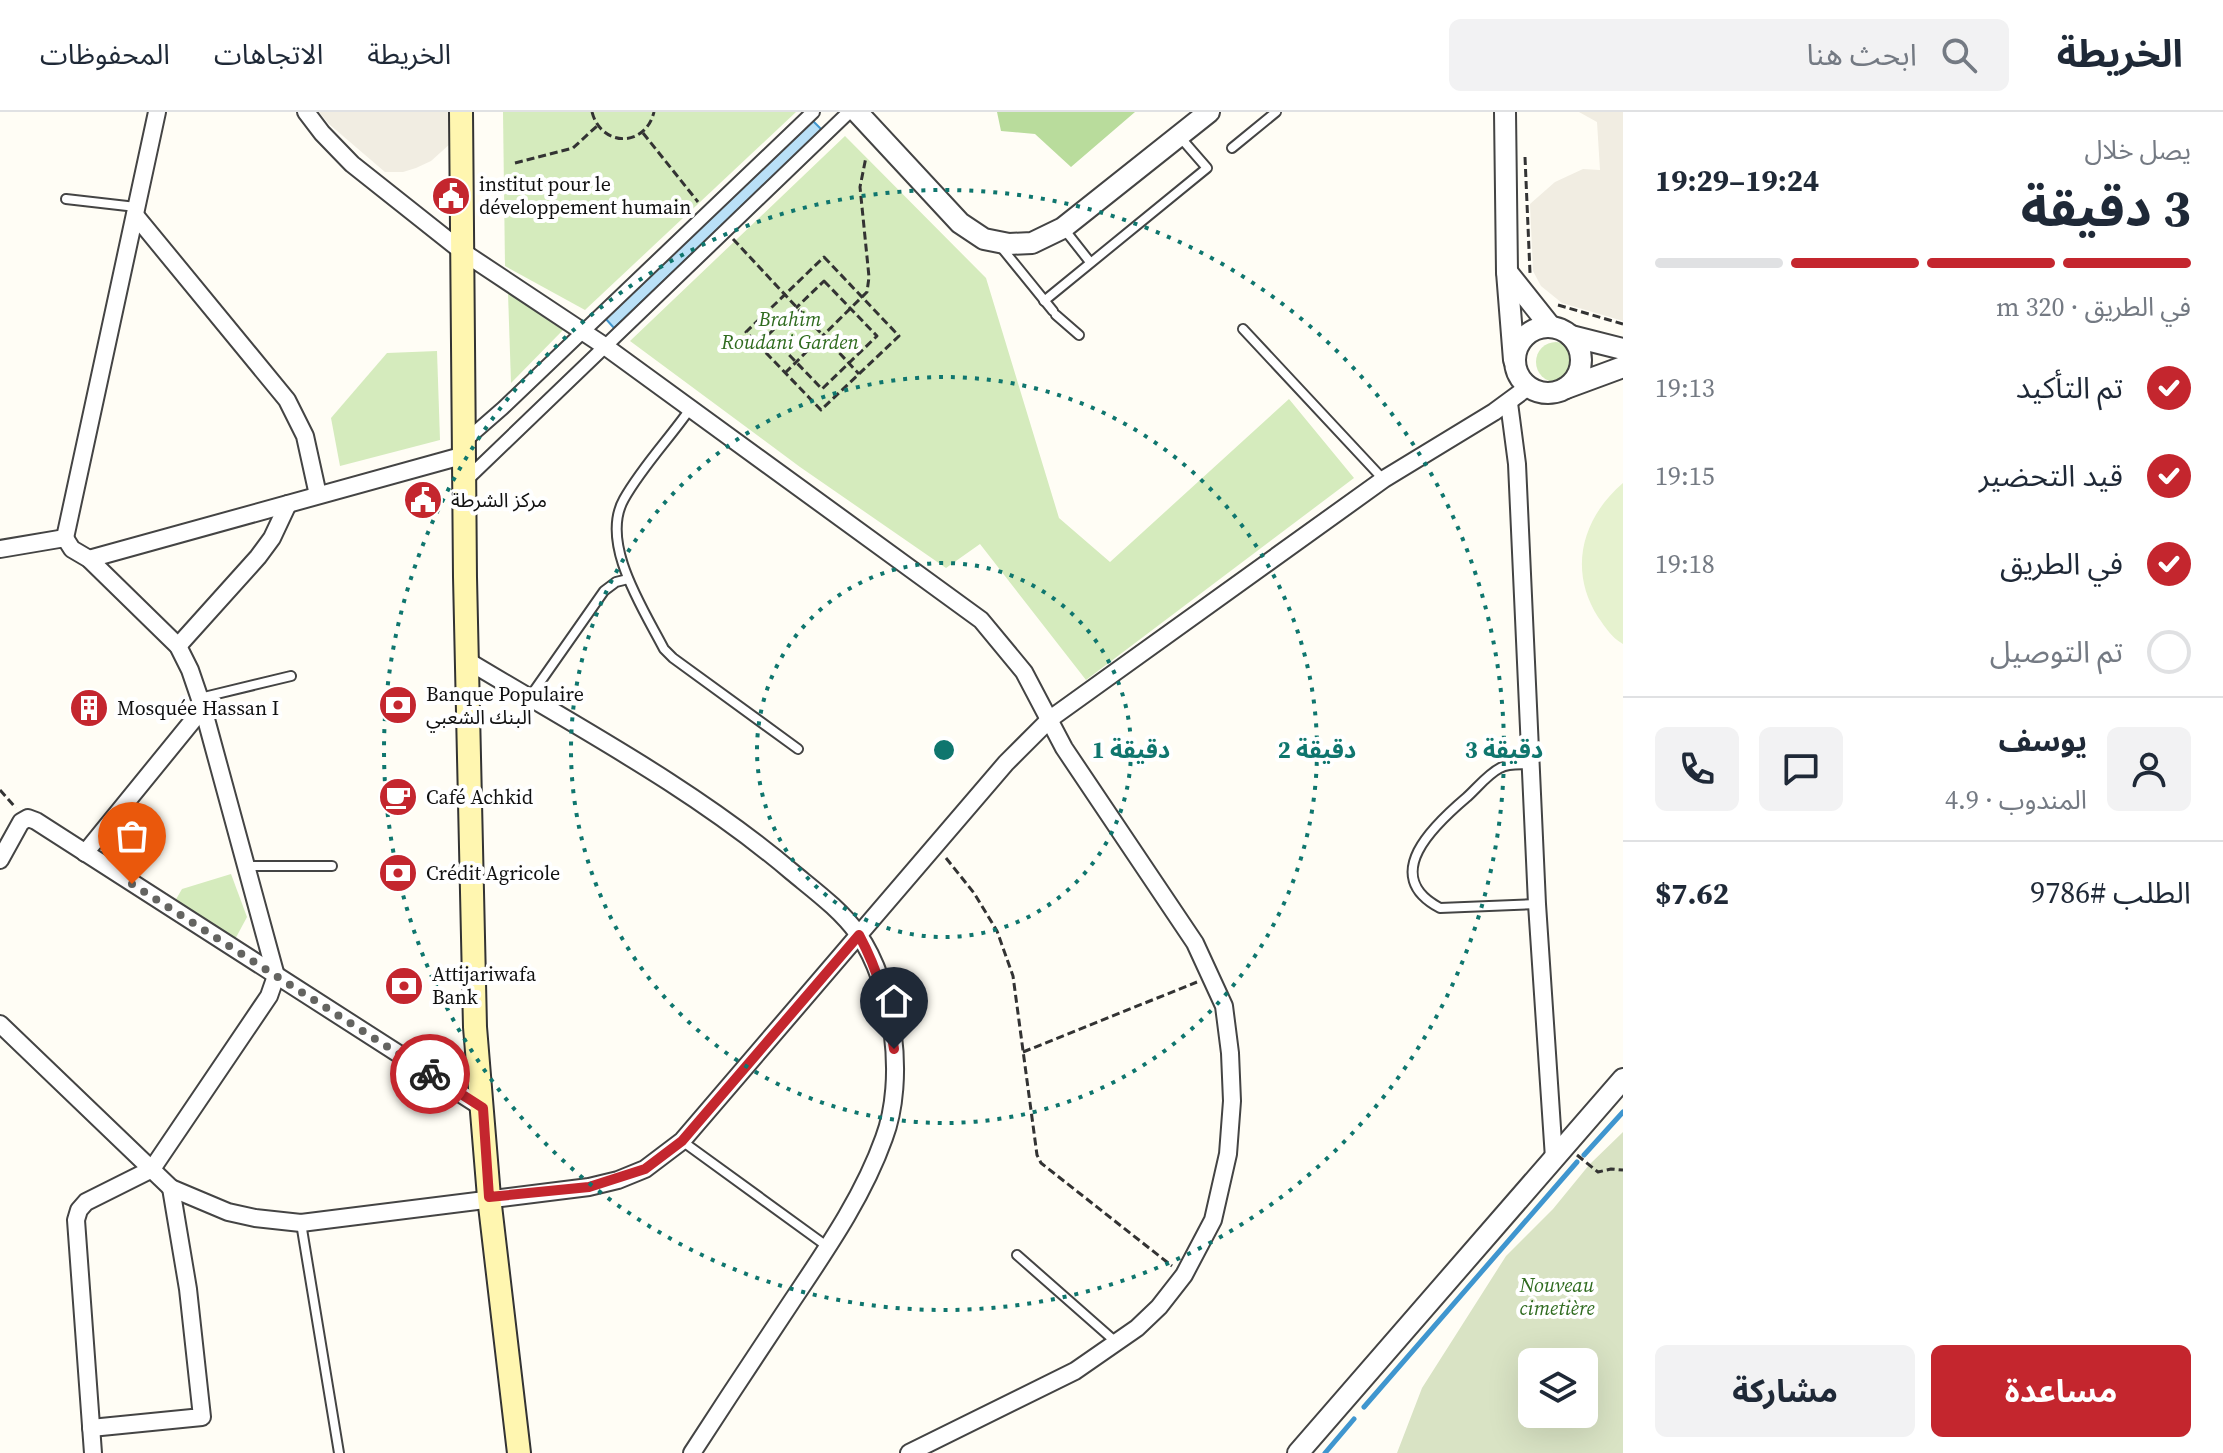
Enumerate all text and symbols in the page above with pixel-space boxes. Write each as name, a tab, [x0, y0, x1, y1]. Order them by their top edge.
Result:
search box	[1449, 19, 2009, 91]
text: الخريطة	[2057, 28, 2183, 80]
icon: search	[1937, 33, 1981, 77]
text: ابحث هنا	[1806, 34, 1917, 75]
text: المحفوظات	[40, 35, 170, 73]
text: الاتجاهات	[214, 35, 323, 73]
text: الخريطة	[367, 35, 451, 73]
text: يصل خلال	[2085, 132, 2191, 168]
text: 19:24–19:29	[1655, 160, 1819, 201]
place label: institut pour le développement humain	[479, 170, 691, 221]
text: 3 دقيقة	[2021, 172, 2191, 243]
public building icon: institut pour le développement humain	[430, 175, 472, 217]
text: في الطريق · 320 m	[1996, 289, 2191, 325]
park label: Brahim Roudani Garden	[720, 305, 859, 356]
icon: check	[2147, 366, 2191, 410]
text: تم التأكيد	[2016, 367, 2123, 408]
text: 19:13	[1655, 370, 1715, 406]
icon: check	[2147, 454, 2191, 498]
text: قيد التحضير	[1979, 455, 2123, 496]
text: 19:15	[1655, 458, 1715, 494]
public building icon: مركز الشرطة	[402, 479, 444, 521]
place label: مركز الشرطة	[451, 486, 547, 514]
icon: check	[2147, 542, 2191, 586]
text: في الطريق	[2000, 543, 2123, 584]
text: 19:18	[1655, 546, 1715, 582]
text: تم التوصيل	[1990, 631, 2123, 672]
place label: Banque Populaire البنك الشعبي	[426, 680, 584, 733]
bank icon: Banque Populaire البنك الشعبي	[377, 684, 419, 726]
building icon: Mosquée Hassan I	[68, 687, 110, 729]
place label: Mosquée Hassan I	[117, 694, 279, 722]
text: يوسف	[1999, 720, 2087, 761]
button: phone	[1655, 727, 1739, 811]
button: chat	[1759, 727, 1843, 811]
button: person	[2107, 727, 2191, 811]
text: 1 دقيقة	[1092, 733, 1170, 766]
text: 2 دقيقة	[1278, 733, 1356, 766]
text: 3 دقيقة	[1465, 733, 1543, 766]
centre of rings	[930, 736, 958, 764]
cafe icon: Café Achkid	[377, 776, 419, 818]
text: المندوب · 4.9	[1945, 782, 2087, 818]
place label: Café Achkid	[426, 783, 534, 811]
pin	[98, 802, 166, 884]
icon: bag	[110, 814, 154, 858]
bank icon: Crédit Agricole	[377, 852, 419, 894]
place label: Crédit Agricole	[426, 859, 560, 887]
text: الطلب #9786	[2030, 872, 2191, 913]
text: $7.62	[1655, 873, 1729, 914]
place label: Attijariwafa Bank	[432, 960, 537, 1011]
bank icon: Attijariwafa Bank	[383, 965, 425, 1007]
pin	[860, 967, 928, 1049]
icon: home	[872, 979, 916, 1023]
courier	[390, 1034, 470, 1114]
icon: bike	[408, 1052, 452, 1096]
park label: Nouveau cimetière	[1519, 1271, 1595, 1322]
button: مشاركة	[1655, 1345, 1915, 1437]
button: مساعدة	[1931, 1345, 2191, 1437]
map controls	[1518, 1348, 1598, 1428]
button: layers	[1518, 1348, 1598, 1428]

